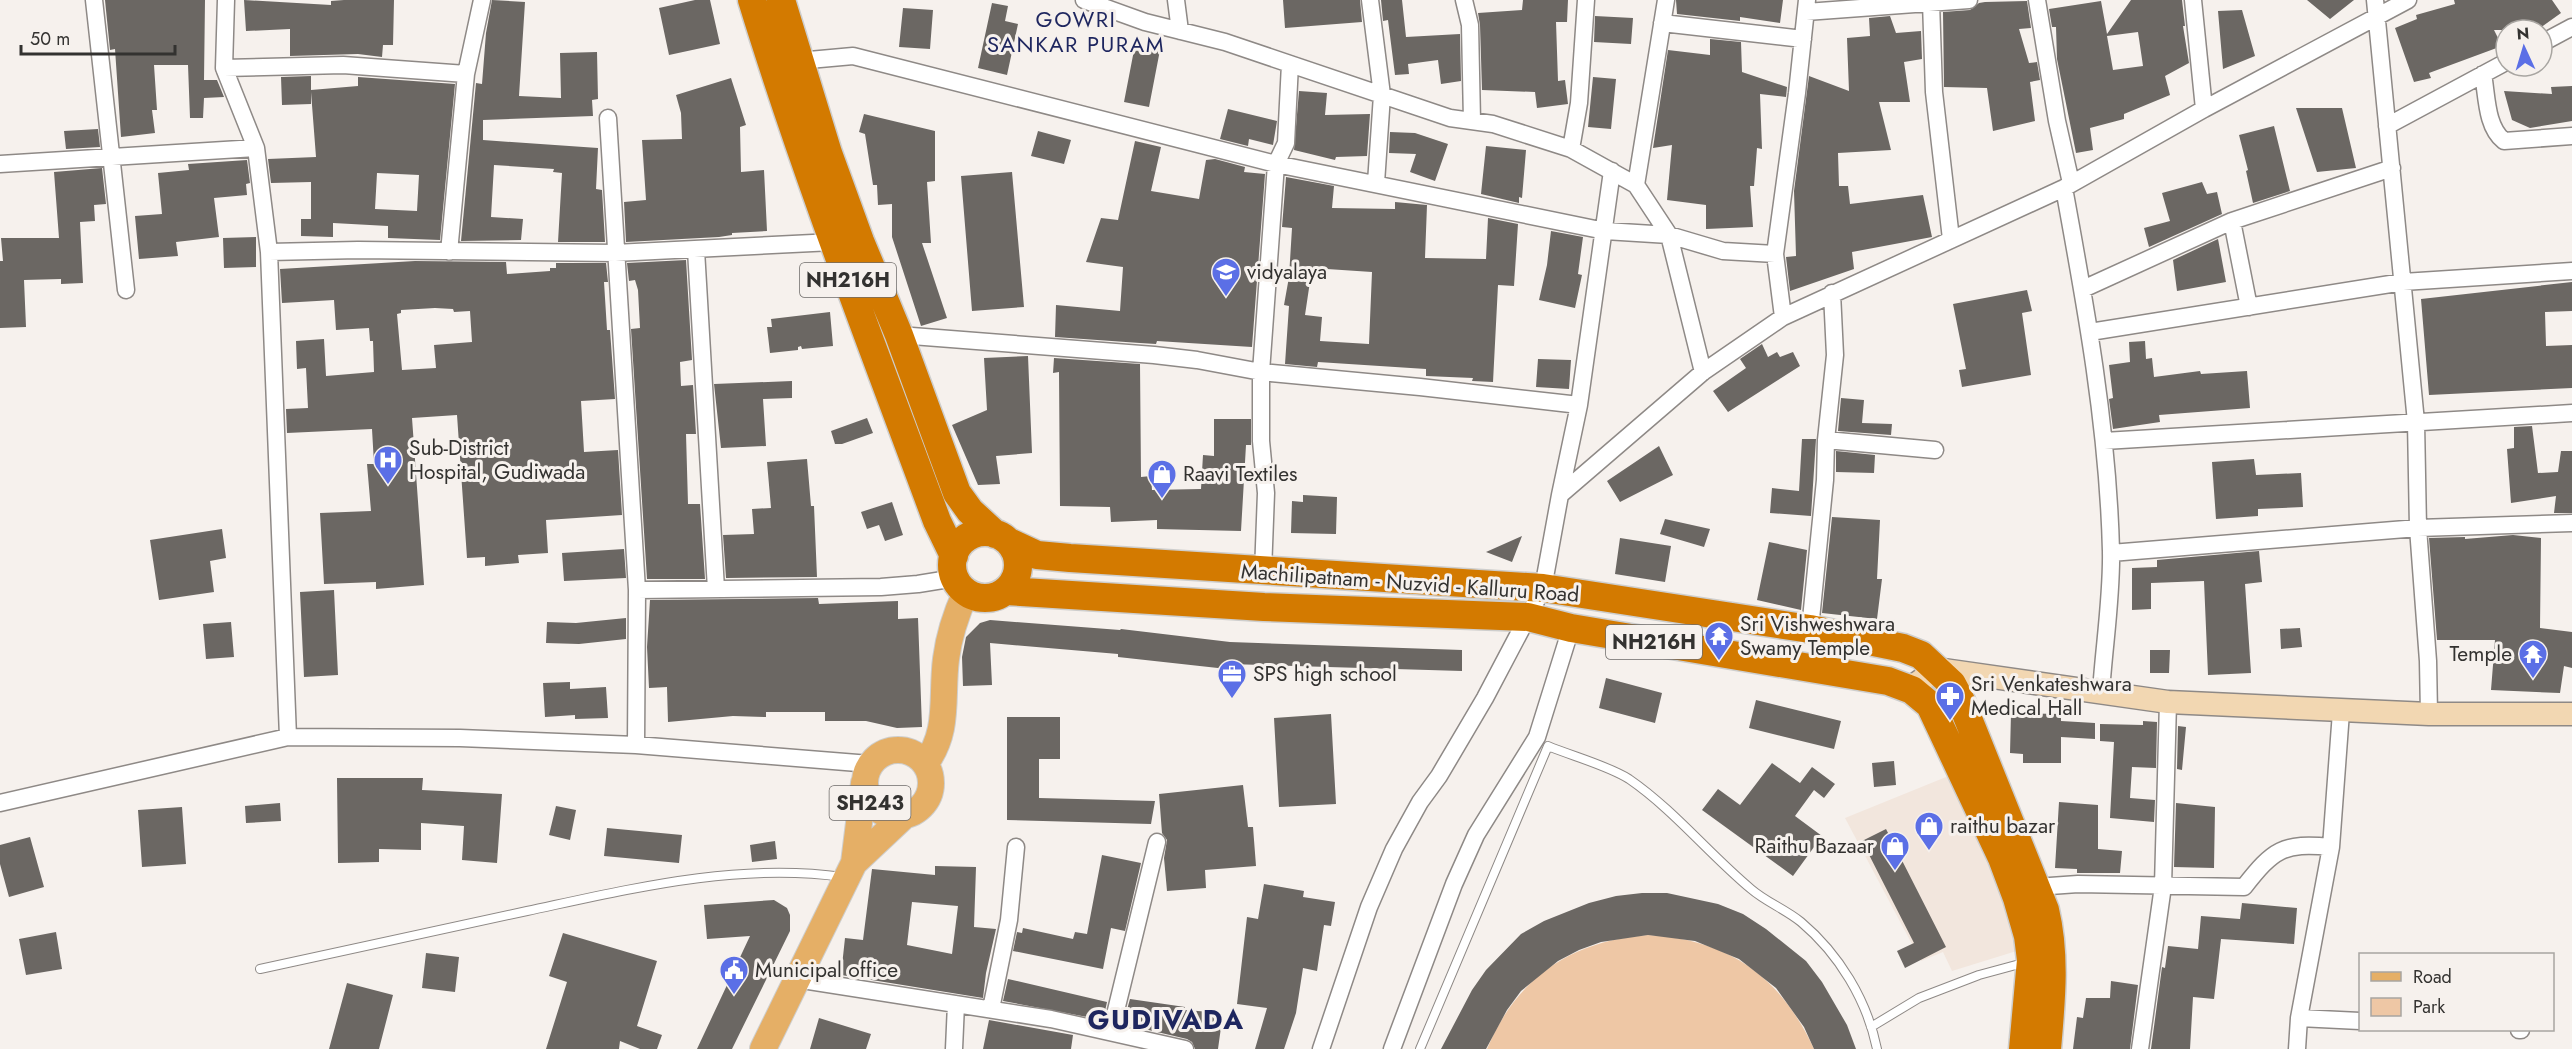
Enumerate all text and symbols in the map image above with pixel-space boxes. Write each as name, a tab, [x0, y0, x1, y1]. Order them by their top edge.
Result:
district label: GOWRI SANKAR PURAM	[987, 3, 1165, 60]
scale bar	[21, 18, 176, 56]
north arrow	[2494, 18, 2554, 78]
text: N	[2516, 22, 2530, 45]
text: 50 m	[30, 26, 70, 52]
school or university icon: vidyalaya	[1210, 256, 1242, 298]
place label: vidyalaya	[1247, 257, 1327, 287]
road number: NH216H	[800, 263, 896, 297]
place label: Sub-District Hospital, Gudiwada	[409, 433, 585, 487]
hospital icon: Sub-District Hospital, Gudiwada	[372, 444, 404, 486]
shop icon: Raavi Textiles	[1146, 458, 1178, 500]
place label: Raavi Textiles	[1183, 459, 1297, 489]
street label: Machilipatnam - Nuzvid - Kalluru Road	[1240, 556, 1580, 610]
place label: Sri Vishweshwara Swamy Temple	[1740, 609, 1895, 663]
temple icon: Sri Vishweshwara Swamy Temple	[1703, 620, 1735, 662]
road number: NH216H	[1606, 625, 1702, 659]
temple icon: Temple	[2517, 638, 2549, 680]
place label: Temple	[2450, 639, 2512, 669]
office icon: SPS high school	[1216, 658, 1248, 700]
place label: SPS high school	[1253, 659, 1397, 689]
place label: Sri Venkateshwara Medical Hall	[1971, 669, 2132, 723]
pharmacy icon: Sri Venkateshwara Medical Hall	[1934, 680, 1966, 722]
road number: SH243	[830, 786, 910, 820]
shop icon: raithu bazar	[1913, 810, 1945, 852]
place label: raithu bazar	[1950, 811, 2056, 841]
shop icon: Raithu Bazaar	[1879, 830, 1911, 872]
place label: Raithu Bazaar	[1754, 831, 1875, 861]
legend	[2359, 953, 2554, 1031]
public building icon: Municipal office	[718, 954, 750, 996]
place label: Municipal office	[755, 955, 898, 985]
text: Road	[2413, 964, 2452, 990]
text: Park	[2413, 994, 2445, 1020]
district label: GUDIVADA	[1087, 1000, 1245, 1039]

